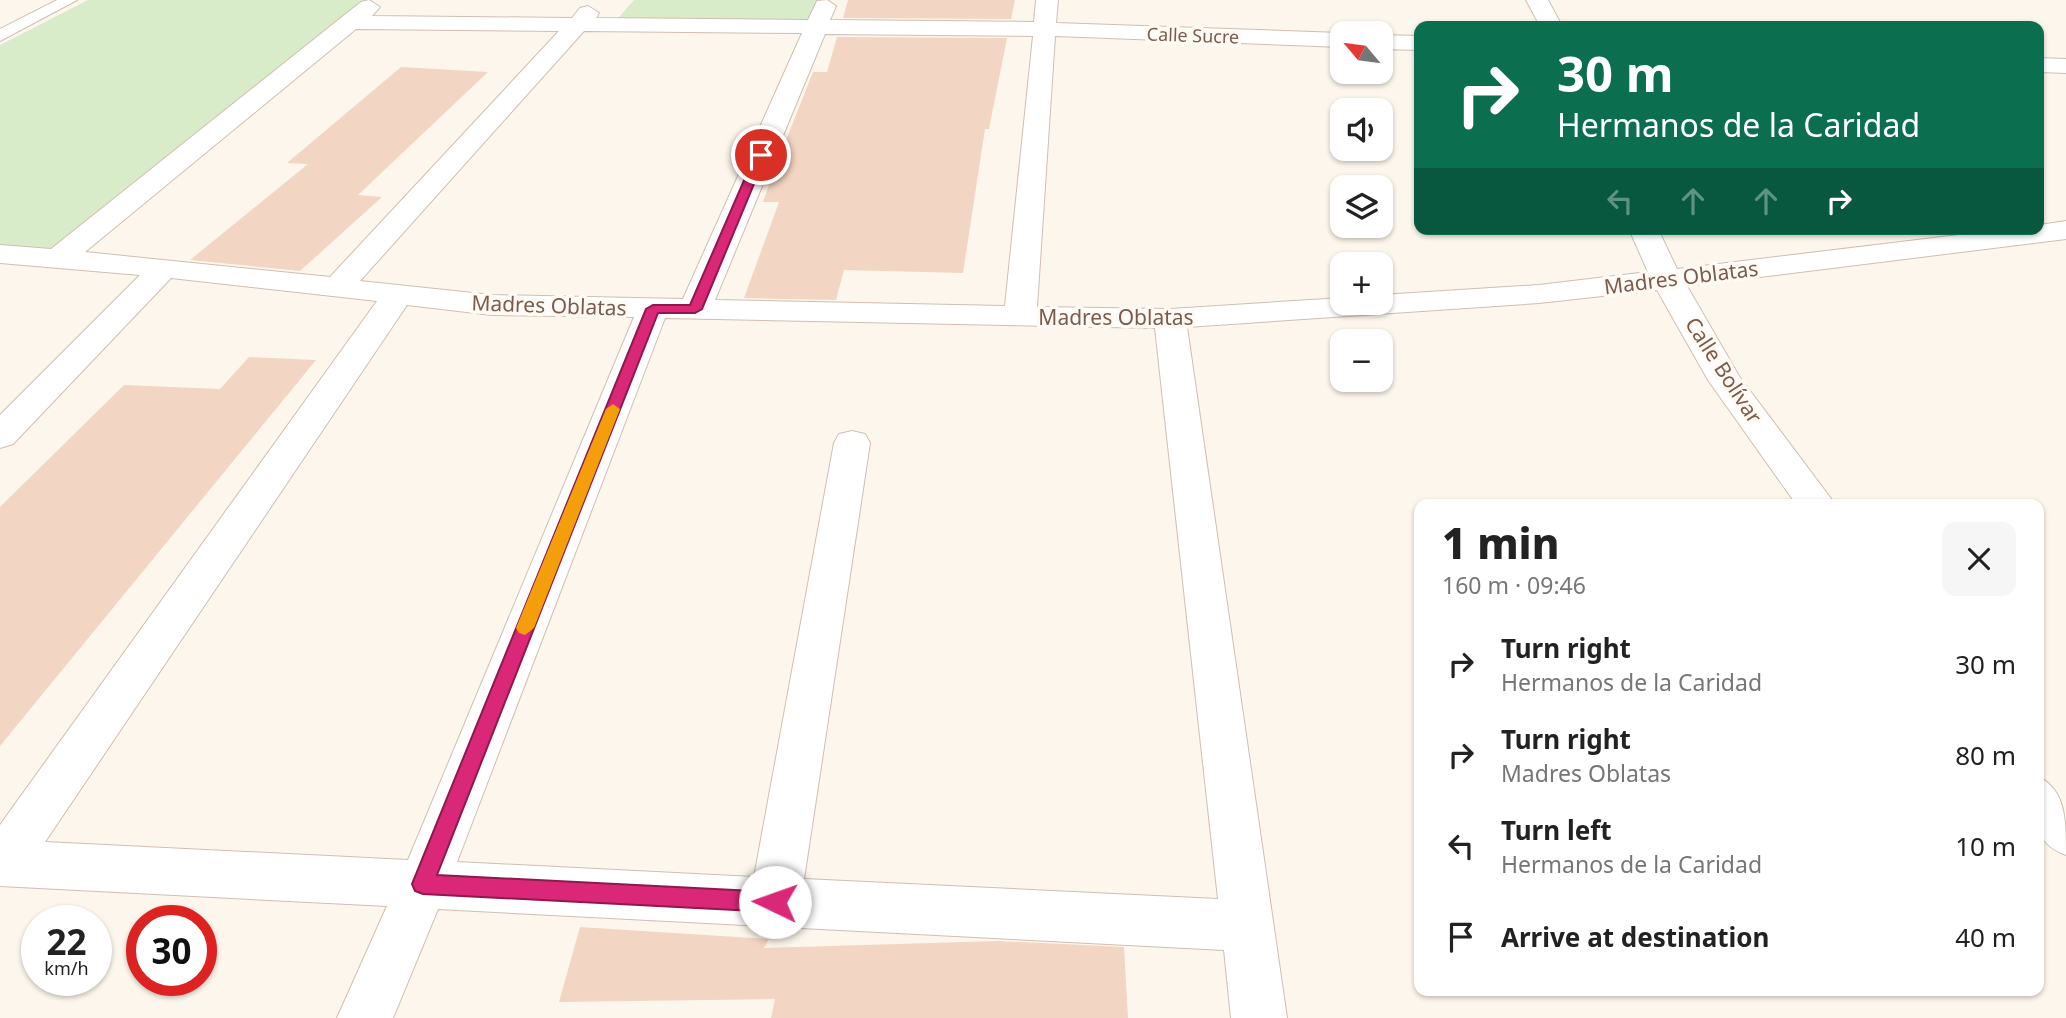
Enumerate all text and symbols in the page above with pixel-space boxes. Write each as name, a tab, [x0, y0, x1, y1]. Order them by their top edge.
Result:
street label: Calle Sucre	[1146, 21, 1240, 49]
north arrow	[1330, 21, 1393, 84]
map controls	[1330, 21, 1393, 392]
text: 30 m	[1557, 40, 1674, 106]
icon: right	[1442, 49, 1533, 140]
button: sound	[1330, 98, 1393, 161]
text: Hermanos de la Caridad	[1557, 103, 1920, 146]
pin	[731, 125, 791, 185]
icon: arrive	[742, 136, 780, 174]
button: layers	[1330, 175, 1393, 238]
icon: left	[1601, 182, 1639, 220]
icon: ahead	[1674, 182, 1712, 220]
icon: ahead	[1747, 182, 1785, 220]
icon: right	[1820, 182, 1858, 220]
button: +	[1330, 252, 1393, 315]
street label: Madres Oblatas	[1602, 254, 1760, 300]
street label: Madres Oblatas	[471, 288, 627, 322]
street label: Madres Oblatas	[1038, 303, 1194, 331]
street label: Calle Bolívar	[1679, 311, 1769, 429]
button: −	[1330, 329, 1393, 392]
text: 1 min	[1442, 514, 1559, 571]
button: close	[1942, 522, 2016, 596]
text: 160 m · 09:46	[1442, 569, 1586, 601]
text: Turn right	[1501, 630, 1631, 666]
icon: right	[1442, 645, 1480, 683]
text: 30 m	[1955, 646, 2016, 682]
text: Hermanos de la Caridad	[1501, 666, 1762, 698]
text: Turn right	[1501, 721, 1631, 757]
icon: right	[1442, 736, 1480, 774]
text: 80 m	[1955, 737, 2016, 773]
text: Madres Oblatas	[1501, 757, 1671, 789]
text: Turn left	[1501, 812, 1612, 848]
icon: left	[1442, 827, 1480, 865]
text: 10 m	[1955, 828, 2016, 864]
text: Hermanos de la Caridad	[1501, 848, 1762, 880]
position arrow	[738, 865, 812, 939]
speed limit sign: 30	[126, 905, 217, 996]
text: 22	[46, 918, 87, 965]
icon: arrive	[1442, 918, 1480, 956]
text: Arrive at destination	[1501, 919, 1770, 955]
text: 40 m	[1955, 919, 2016, 955]
text: km/h	[44, 956, 89, 980]

